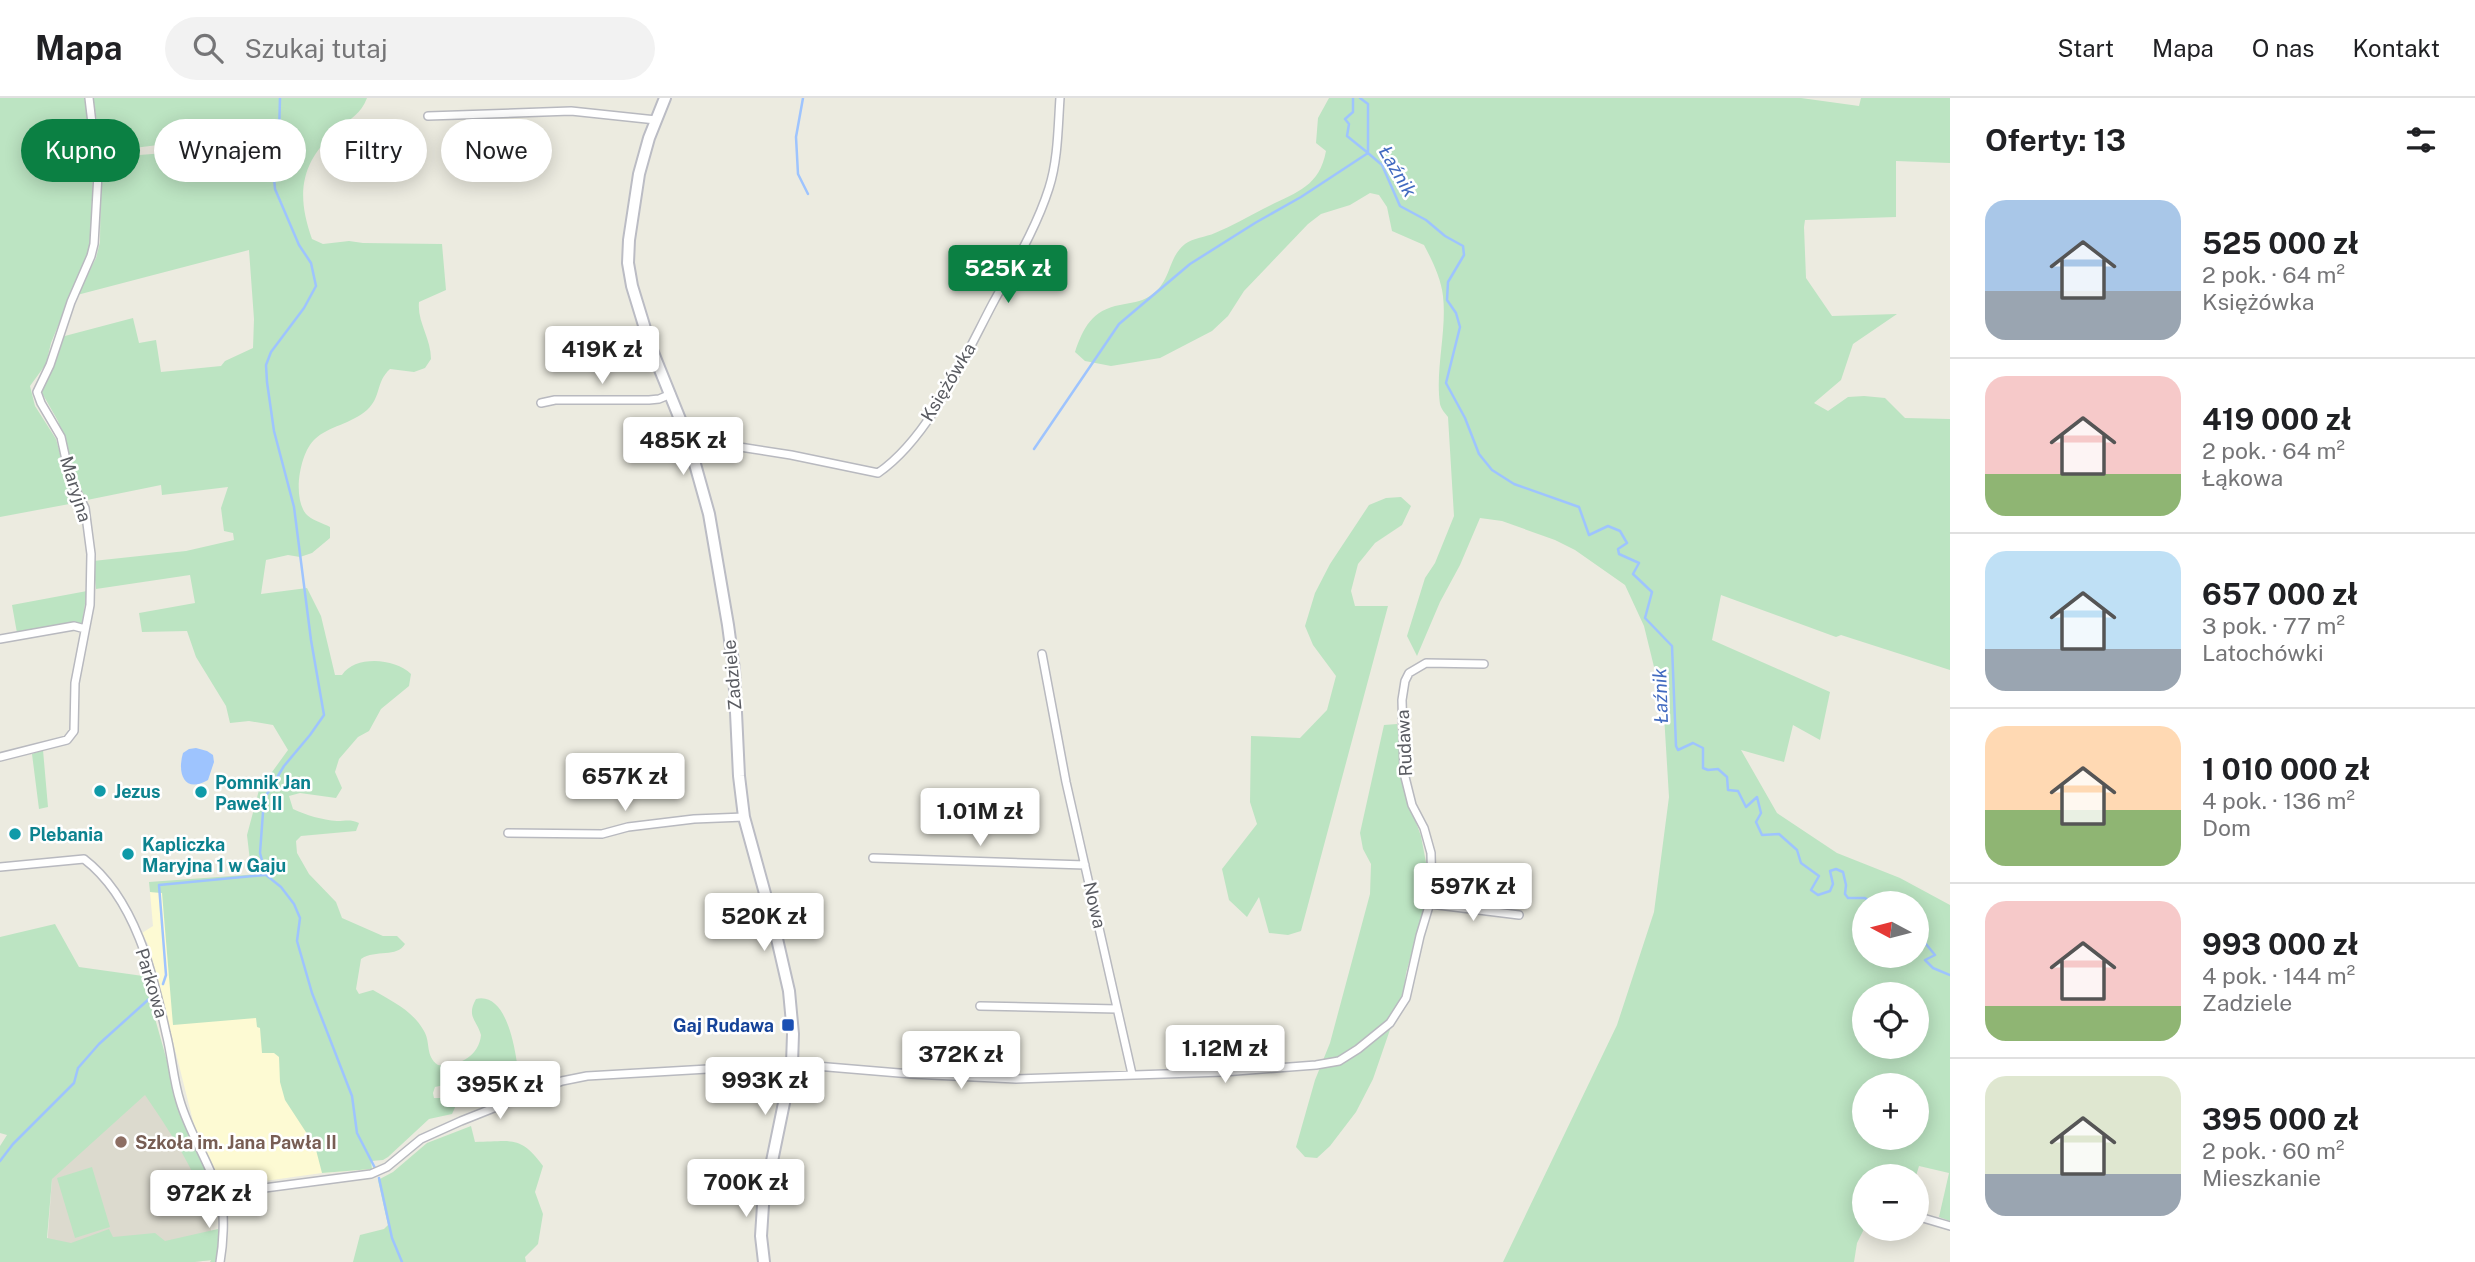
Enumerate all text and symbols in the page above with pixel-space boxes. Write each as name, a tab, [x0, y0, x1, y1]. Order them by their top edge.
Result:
search box	[165, 17, 655, 80]
text: Mapa	[35, 29, 123, 67]
icon: search	[189, 29, 227, 67]
text: Szukaj tutaj	[245, 33, 388, 64]
text: Start	[2057, 34, 2114, 62]
text: Mapa	[2152, 34, 2214, 62]
text: O nas	[2252, 34, 2314, 62]
text: Kontakt	[2352, 34, 2440, 62]
chip: Kupno	[21, 119, 140, 182]
chip: Wynajem	[154, 119, 306, 182]
chip: Filtry	[320, 119, 427, 182]
chip: Nowe	[441, 119, 552, 182]
icon: filters	[2402, 121, 2440, 159]
text: Oferty: 13	[1985, 122, 2126, 158]
water label: Łaźnik	[1375, 141, 1422, 201]
text: 525 000 zł	[2202, 225, 2359, 261]
icon: home	[2041, 228, 2125, 312]
pin: 525K zł	[943, 246, 1073, 305]
text: 525K zł	[964, 254, 1052, 281]
text: 2 pok. · 64 m²	[2202, 261, 2345, 288]
text: Księżówka	[2202, 288, 2315, 315]
pin: 419K zł	[537, 327, 667, 386]
text: 419K zł	[561, 335, 643, 362]
street label: Księżówka	[916, 339, 980, 425]
text: 419 000 zł	[2202, 401, 2352, 437]
icon: home	[2041, 404, 2125, 488]
pin: 485K zł	[618, 418, 748, 477]
text: 485K zł	[639, 426, 727, 453]
text: 2 pok. · 64 m²	[2202, 437, 2345, 464]
street label: Maryjna	[56, 453, 96, 525]
text: Łąkowa	[2202, 464, 2283, 491]
text: 657 000 zł	[2202, 576, 2358, 612]
icon: home	[2041, 579, 2125, 663]
text: 3 pok. · 77 m²	[2202, 612, 2345, 639]
street label: Zadziele	[718, 639, 746, 711]
text: Latochówki	[2202, 639, 2324, 666]
water label: Łaźnik	[1648, 667, 1672, 724]
street label: Rudawa	[1392, 709, 1416, 777]
text: 1 010 000 zł	[2202, 751, 2371, 787]
pin: 657K zł	[560, 754, 690, 813]
icon: home	[2041, 754, 2125, 838]
text: 657K zł	[582, 762, 668, 789]
place label: Pomnik Jan Paweł II	[215, 772, 311, 814]
place label: Jezus	[114, 781, 160, 802]
marker: Jezus	[92, 783, 108, 799]
marker: Pomnik Jan Paweł II	[193, 784, 209, 800]
text: 4 pok. · 136 m²	[2202, 787, 2355, 814]
pin: 1.01M zł	[908, 788, 1052, 848]
text: 1.01M zł	[937, 797, 1023, 824]
text: Dom	[2202, 814, 2251, 841]
place label: Plebania	[29, 824, 103, 845]
marker: Plebania	[7, 826, 23, 842]
place label: Kapliczka Maryjna 1 w Gaju	[142, 834, 286, 876]
marker: Kapliczka Maryjna 1 w Gaju	[120, 846, 136, 862]
pin: 597K zł	[1408, 864, 1538, 923]
text: 597K zł	[1430, 872, 1516, 899]
street label: Nowa	[1079, 880, 1111, 930]
north arrow	[1852, 891, 1928, 968]
map controls	[1852, 891, 1929, 1241]
pin: 520K zł	[699, 894, 829, 953]
text: 520K zł	[721, 902, 807, 929]
text: 993 000 zł	[2202, 926, 2359, 962]
icon: home	[2041, 929, 2125, 1013]
street label: Parkowa	[131, 946, 173, 1020]
text: 4 pok. · 144 m²	[2202, 962, 2355, 989]
button: locate	[1852, 982, 1929, 1059]
text: Zadziele	[2202, 989, 2292, 1016]
place label: Gaj Rudawa	[673, 1015, 774, 1036]
marker: Gaj Rudawa	[780, 1017, 796, 1033]
pin: 1.12M zł	[1153, 1026, 1297, 1085]
pin: 372K zł	[896, 1032, 1026, 1091]
text: 1.12M zł	[1182, 1034, 1268, 1061]
text: 372K zł	[918, 1040, 1004, 1067]
pin: 993K zł	[700, 1058, 830, 1117]
pin: 395K zł	[435, 1062, 565, 1121]
text: 993K zł	[721, 1066, 809, 1093]
text: 395K zł	[456, 1070, 544, 1097]
button: +	[1852, 1073, 1929, 1150]
text: 395 000 zł	[2202, 1101, 2359, 1137]
icon: home	[2041, 1104, 2125, 1188]
place label: Szkoła im. Jana Pawła II	[135, 1132, 337, 1153]
marker: Szkoła im. Jana Pawła II	[113, 1134, 129, 1150]
text: 2 pok. · 60 m²	[2202, 1137, 2344, 1164]
pin: 700K zł	[681, 1160, 811, 1219]
button: −	[1852, 1164, 1929, 1241]
text: Mieszkanie	[2202, 1164, 2321, 1191]
text: 700K zł	[703, 1168, 789, 1195]
pin: 972K zł	[144, 1170, 274, 1230]
text: 972K zł	[166, 1179, 252, 1206]

